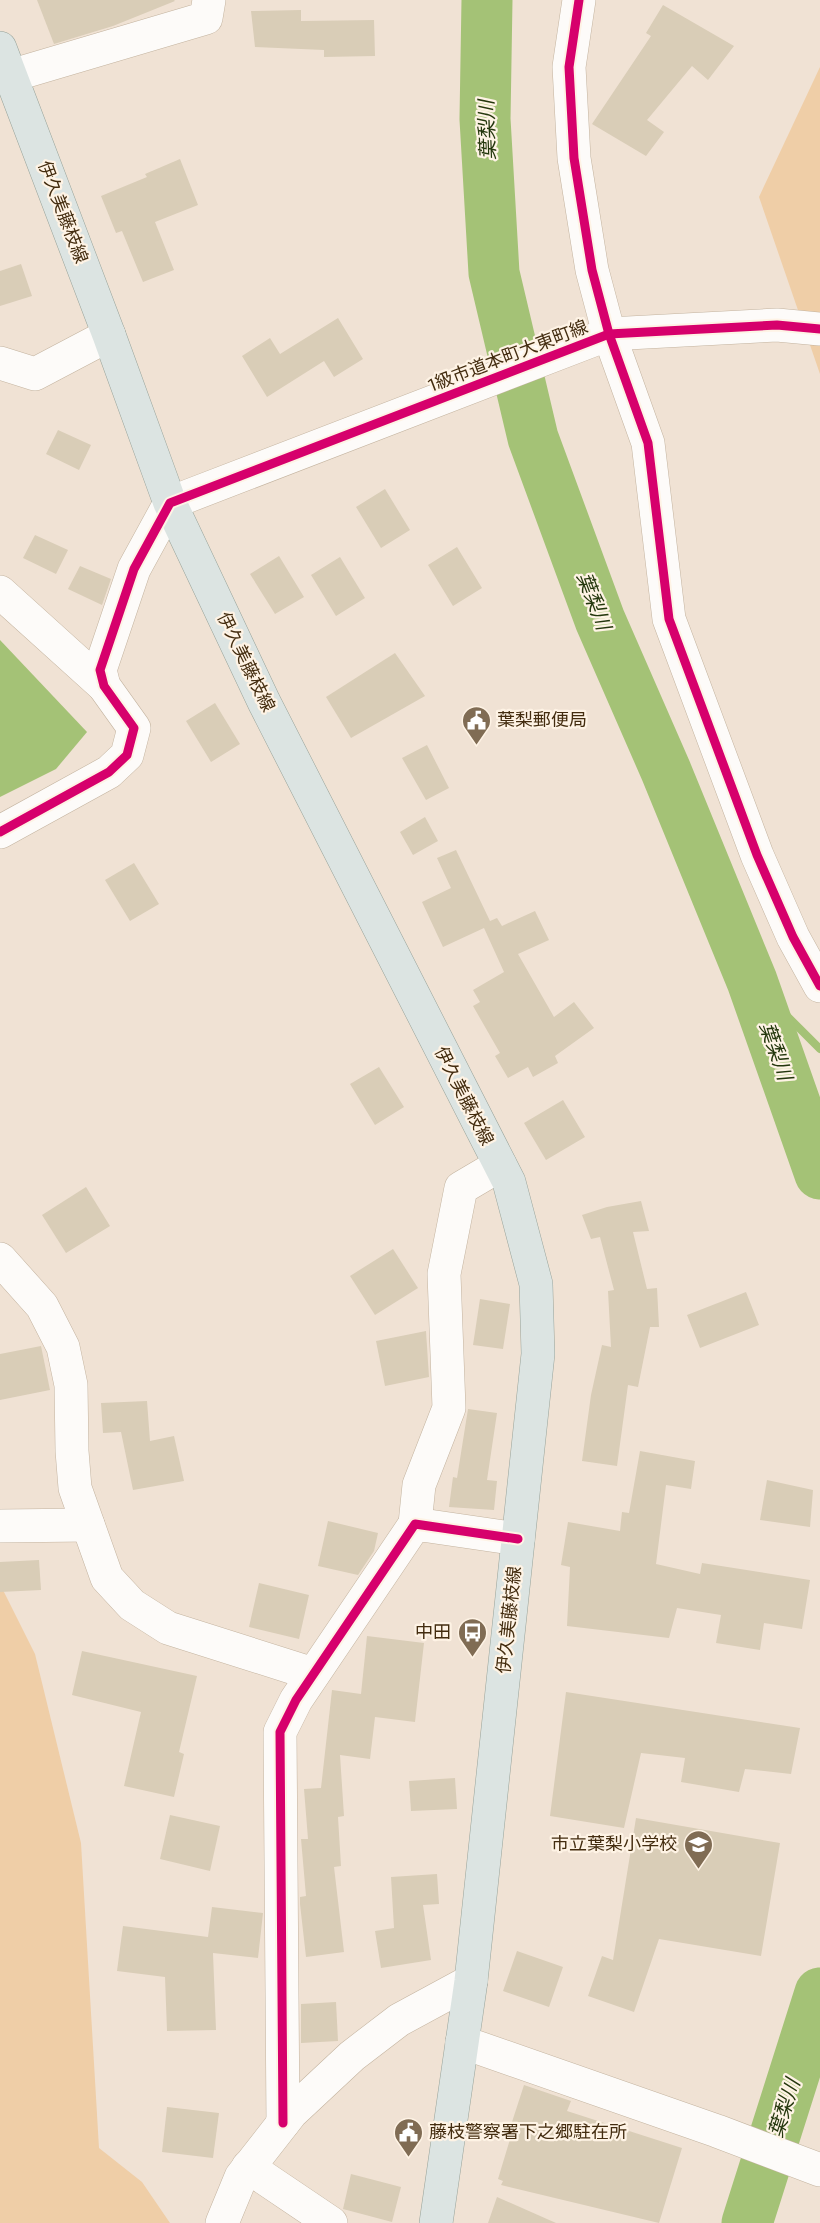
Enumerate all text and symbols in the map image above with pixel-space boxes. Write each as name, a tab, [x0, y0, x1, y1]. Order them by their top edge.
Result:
water label: 葉梨川	[473, 98, 499, 160]
street label: 伊久美藤枝線	[34, 157, 94, 266]
street label: 1級市道本町大東町線	[425, 314, 591, 396]
water label: 葉梨川	[573, 568, 618, 635]
street label: 伊久美藤枝線	[213, 608, 280, 715]
public building icon: 葉梨郵便局	[460, 704, 492, 746]
place label: 葉梨郵便局	[497, 708, 587, 730]
water label: 葉梨川	[756, 1018, 799, 1085]
street label: 伊久美藤枝線	[431, 1042, 499, 1149]
street label: 伊久美藤枝線	[491, 1565, 525, 1675]
bus stop icon: 中田	[456, 1616, 488, 1658]
place label: 中田	[415, 1620, 451, 1642]
school or university icon: 市立葉梨小学校	[682, 1828, 714, 1870]
place label: 市立葉梨小学校	[551, 1832, 677, 1854]
water label: 葉梨川	[762, 2074, 804, 2140]
public building icon: 藤枝警察署下之郷駐在所	[392, 2116, 424, 2158]
place label: 藤枝警察署下之郷駐在所	[429, 2120, 627, 2142]

